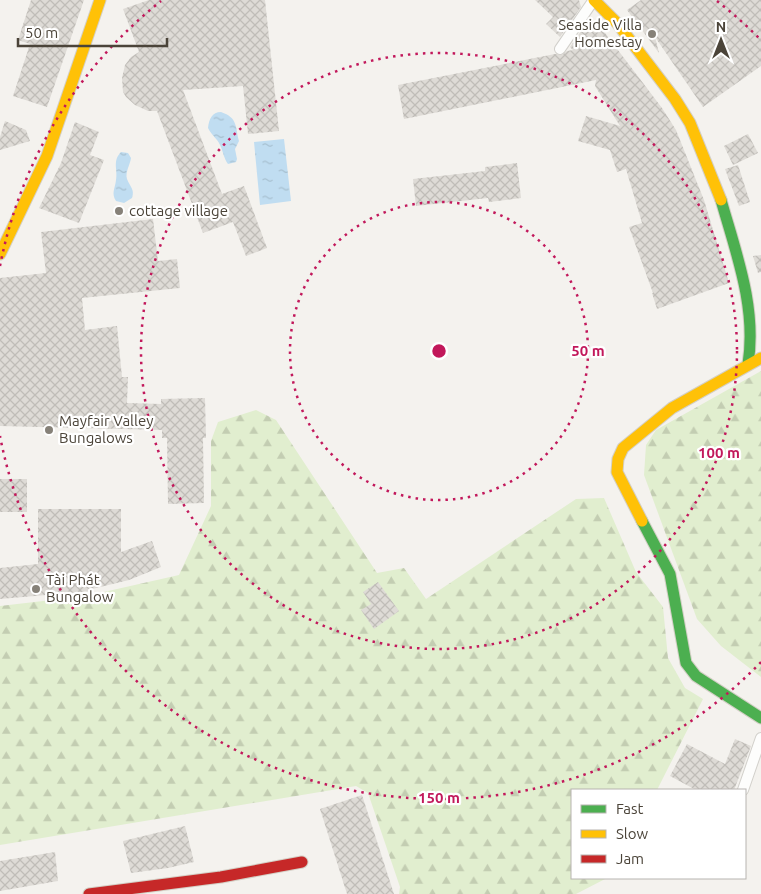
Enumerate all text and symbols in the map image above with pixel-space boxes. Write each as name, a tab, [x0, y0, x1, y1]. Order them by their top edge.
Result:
scale bar	[18, 15, 166, 47]
north arrow	[696, 15, 746, 65]
place label: Seaside Villa Homestay	[558, 16, 642, 50]
text: N	[716, 19, 726, 35]
text: 50 m	[25, 24, 58, 41]
marker: Seaside Villa Homestay	[646, 28, 658, 40]
place label: cottage village	[129, 202, 228, 219]
marker: cottage village	[113, 205, 125, 217]
centre of rings	[430, 342, 448, 360]
text: 50 m	[571, 342, 605, 359]
place label: Mayfair Valley Bungalows	[59, 412, 154, 446]
marker: Mayfair Valley Bungalows	[43, 424, 55, 436]
text: 100 m	[698, 444, 740, 461]
place label: Tài Phát Bungalow	[46, 571, 114, 605]
marker: Tài Phát Bungalow	[30, 583, 42, 595]
text: 150 m	[418, 789, 460, 806]
legend	[571, 789, 746, 879]
text: Fast	[616, 800, 644, 817]
text: Slow	[616, 825, 649, 842]
text: Jam	[616, 850, 644, 867]

